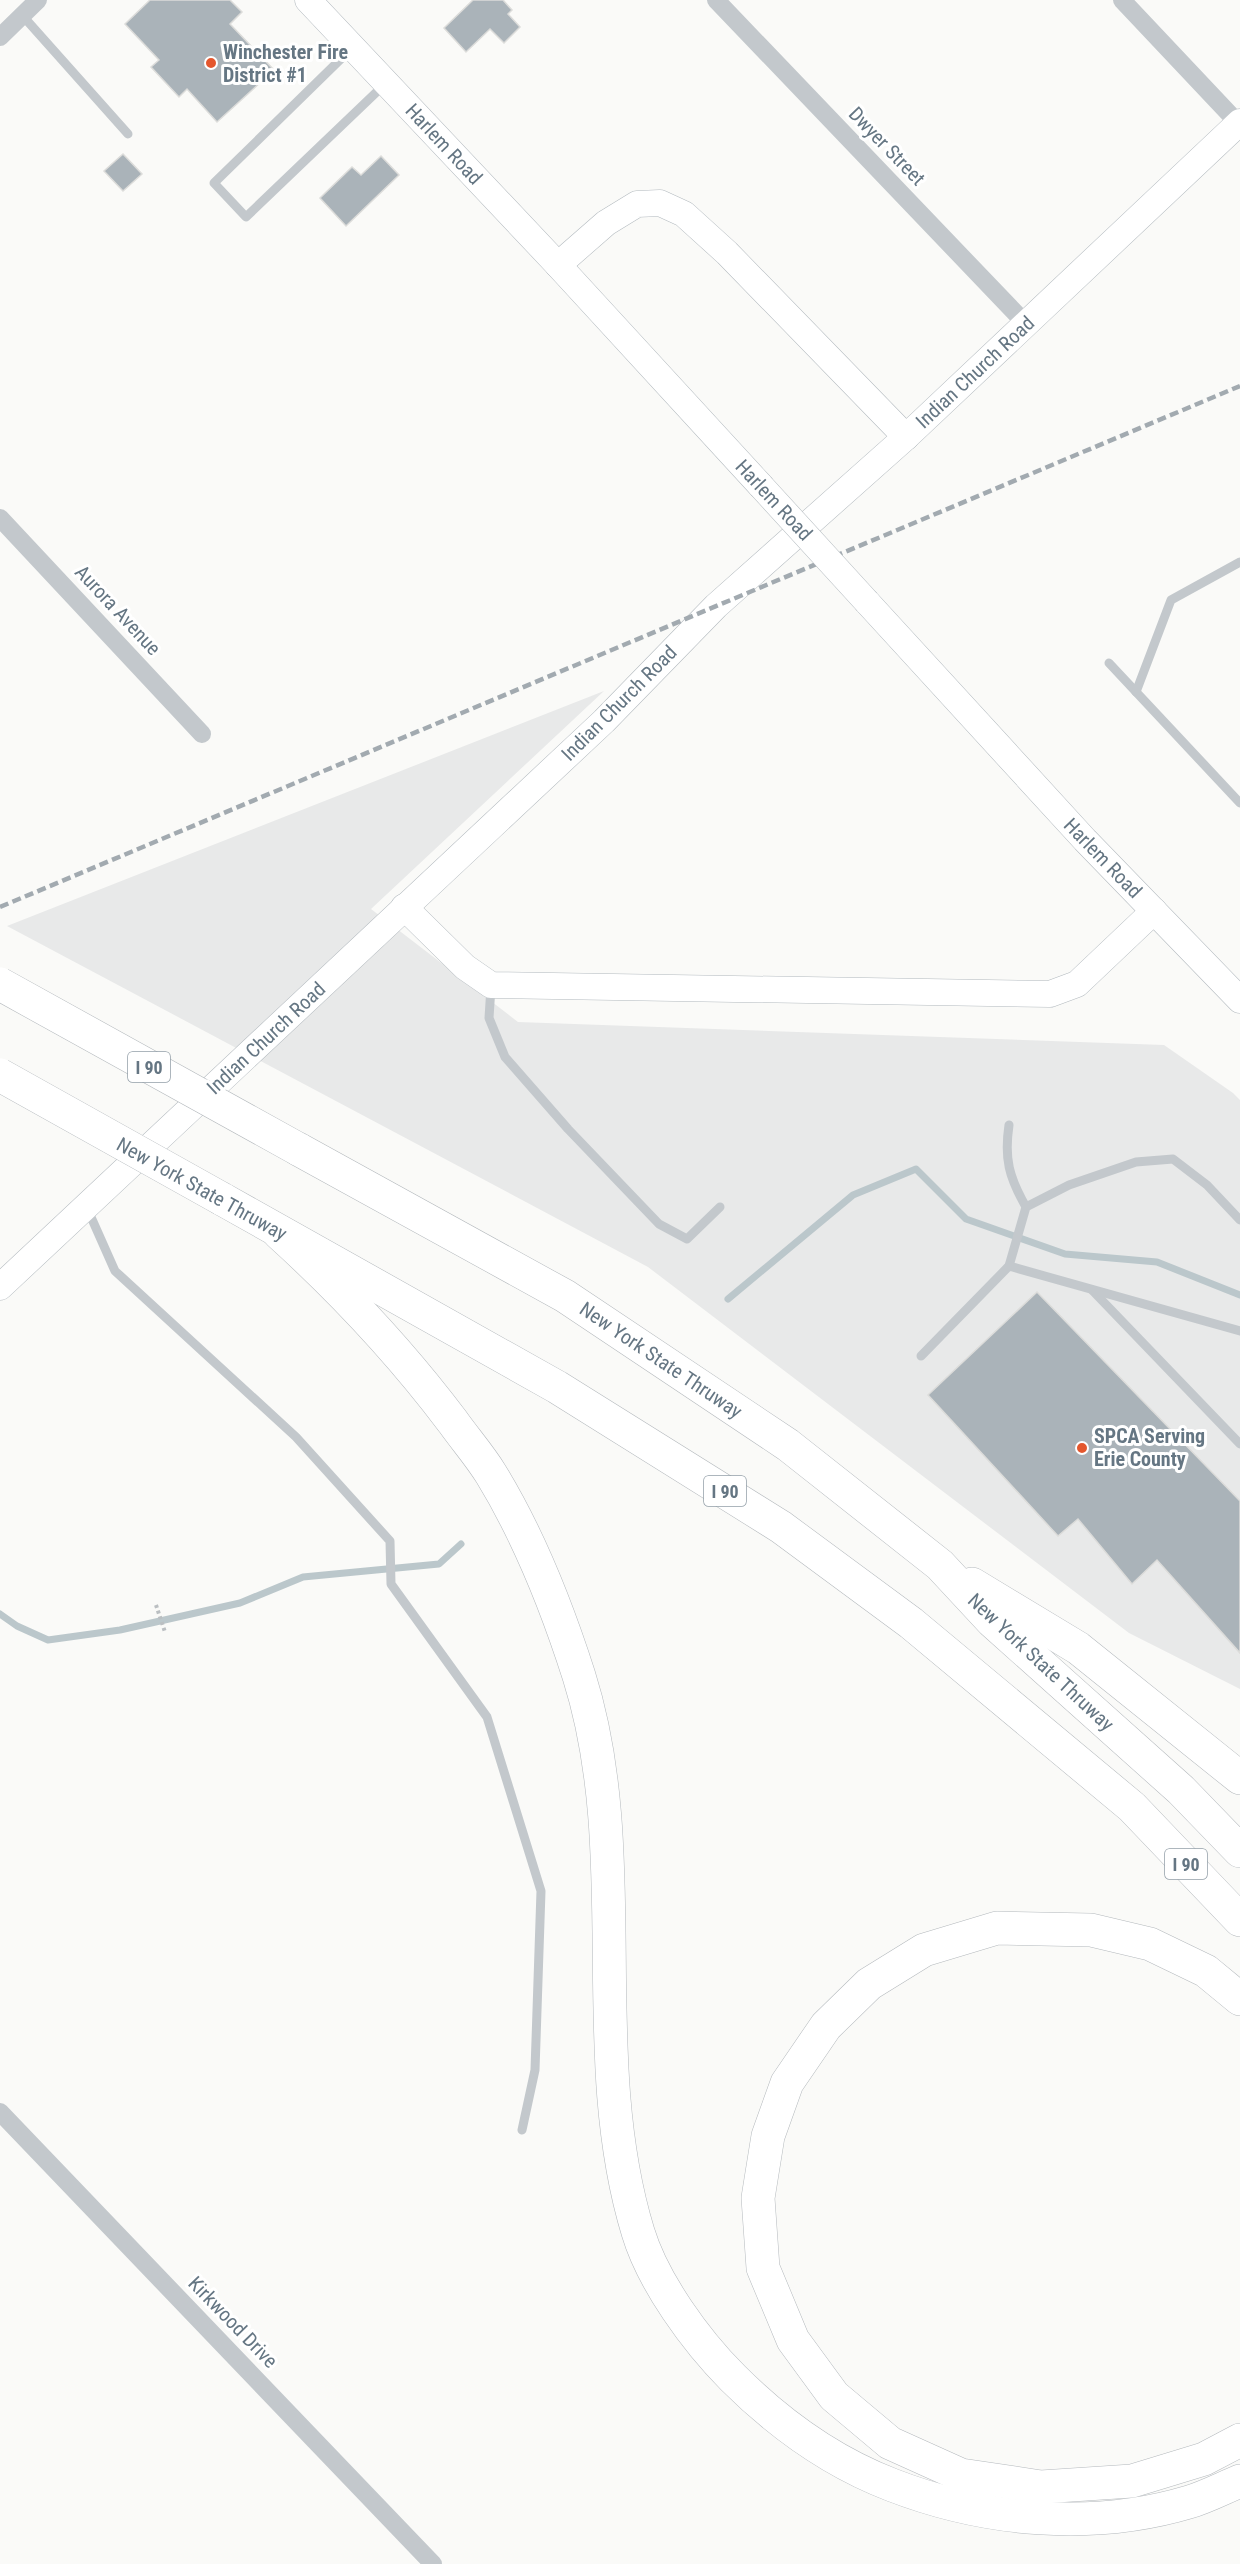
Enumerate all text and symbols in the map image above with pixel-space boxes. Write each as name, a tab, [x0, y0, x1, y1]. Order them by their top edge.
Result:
place label: Winchester Fire District #1	[223, 40, 348, 87]
marker: Winchester Fire District #1	[204, 56, 218, 70]
street label: Harlem Road	[400, 99, 488, 189]
street label: Dwyer Street	[844, 102, 930, 190]
street label: Indian Church Road	[911, 311, 1039, 433]
street label: Harlem Road	[730, 455, 818, 545]
street label: Aurora Avenue	[70, 560, 166, 660]
street label: Indian Church Road	[556, 640, 682, 766]
street label: Harlem Road	[1059, 813, 1147, 903]
street label: Indian Church Road	[202, 977, 330, 1099]
road number: I 90	[128, 1052, 170, 1082]
street label: New York State Thruway	[113, 1132, 291, 1246]
street label: New York State Thruway	[575, 1297, 747, 1423]
place label: SPCA Serving Erie County	[1094, 1424, 1205, 1471]
marker: SPCA Serving Erie County	[1075, 1441, 1089, 1455]
road number: I 90	[704, 1476, 746, 1506]
street label: New York State Thruway	[963, 1588, 1119, 1736]
road number: I 90	[1165, 1849, 1207, 1879]
street label: Kirkwood Drive	[183, 2271, 283, 2373]

